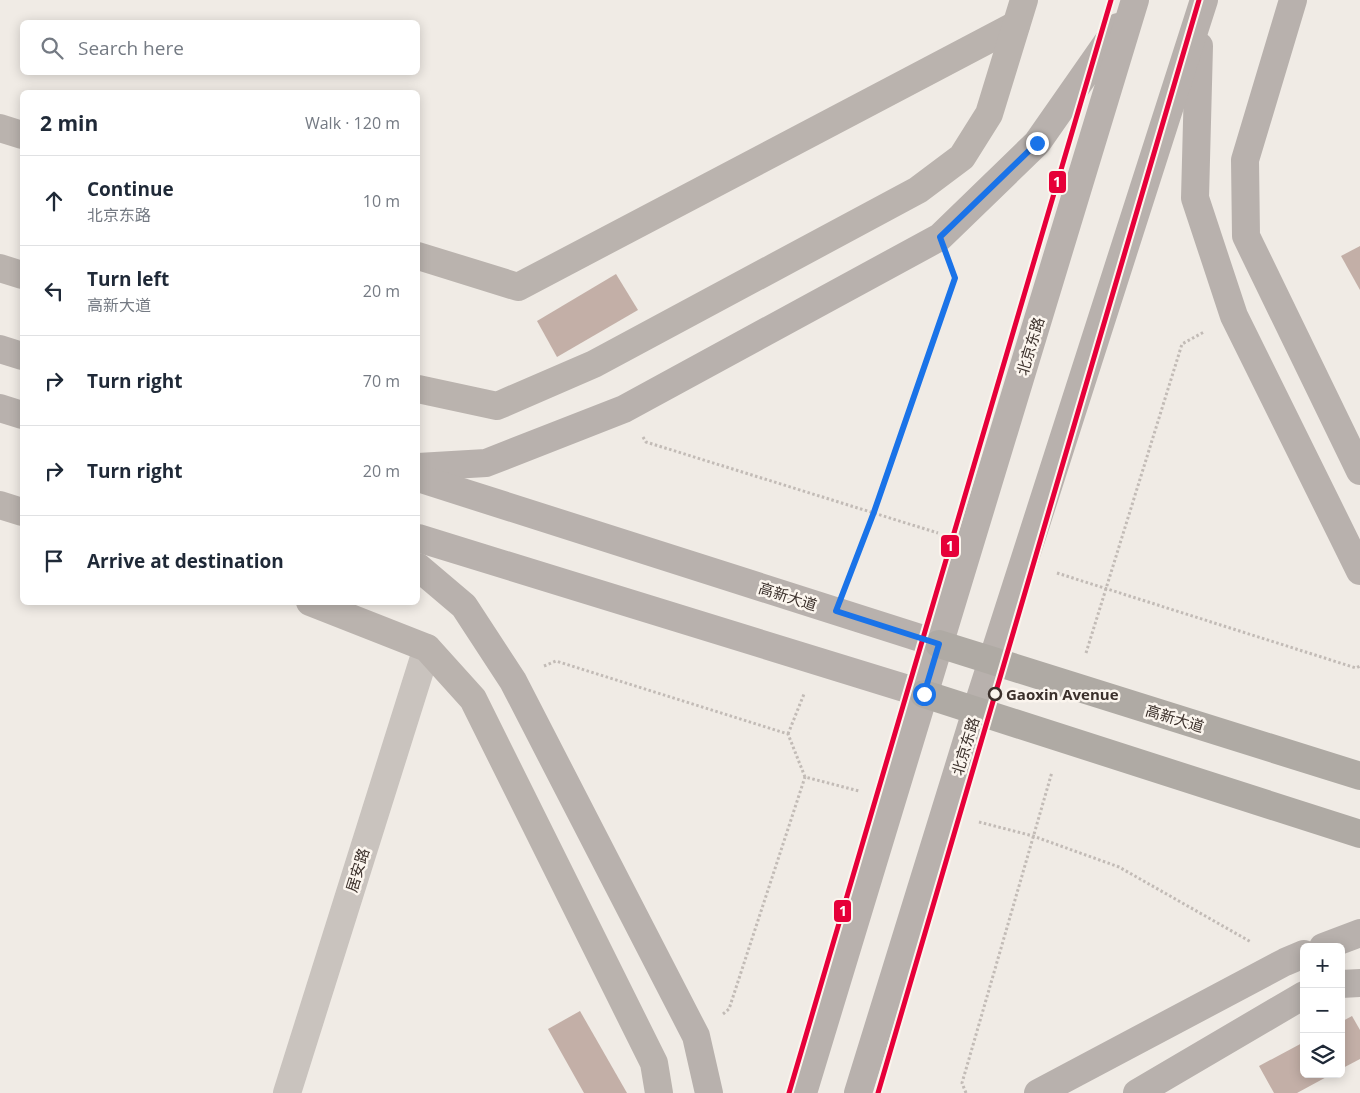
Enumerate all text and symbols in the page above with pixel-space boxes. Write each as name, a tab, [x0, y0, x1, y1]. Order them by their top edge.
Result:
search box	[20, 20, 420, 75]
icon: search	[38, 34, 66, 62]
text: Search here	[78, 35, 184, 61]
text: 2 min	[40, 109, 98, 137]
text: Walk · 120 m	[305, 112, 400, 134]
route end	[1026, 132, 1049, 155]
line badge: 1	[1048, 170, 1067, 194]
text: 1	[1053, 172, 1061, 191]
text: Continue	[87, 176, 174, 202]
icon: ahead	[40, 187, 68, 215]
text: 10 m	[363, 190, 400, 212]
text: 北京东路	[87, 204, 151, 226]
text: Turn left	[87, 266, 169, 292]
icon: left	[40, 277, 68, 305]
text: 20 m	[363, 280, 400, 302]
text: 高新大道	[87, 294, 151, 316]
street label: 北京东路	[1012, 314, 1048, 378]
icon: right	[40, 367, 68, 395]
text: Turn right	[87, 368, 182, 394]
text: 70 m	[363, 370, 400, 392]
icon: right	[40, 457, 68, 485]
text: Turn right	[87, 458, 182, 484]
text: 20 m	[363, 460, 400, 482]
line badge: 1	[940, 534, 960, 558]
text: 1	[946, 536, 954, 555]
icon: arrive	[40, 547, 68, 575]
text: Arrive at destination	[87, 548, 284, 574]
street label: 高新大道	[756, 577, 820, 615]
route start	[913, 683, 936, 706]
place label: Gaoxin Avenue	[1006, 684, 1119, 704]
marker: Gaoxin Avenue	[988, 687, 1002, 701]
street label: 高新大道	[1143, 700, 1207, 736]
street label: 北京东路	[947, 714, 983, 778]
street label: 居安路	[341, 846, 373, 894]
line badge: 1	[833, 899, 852, 923]
text: 1	[839, 901, 847, 920]
map controls	[1300, 943, 1345, 1078]
button: +	[1300, 943, 1345, 988]
button: −	[1300, 988, 1345, 1033]
button: layers	[1300, 1033, 1345, 1078]

